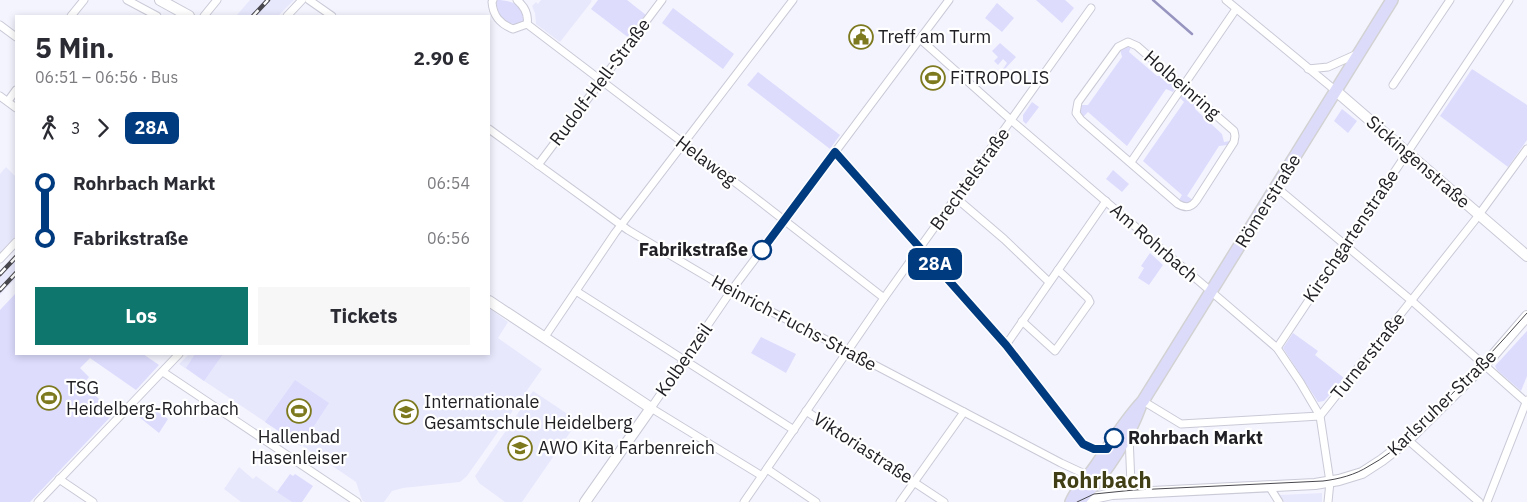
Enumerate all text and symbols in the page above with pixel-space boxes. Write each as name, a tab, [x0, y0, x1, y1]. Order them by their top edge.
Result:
street label: Rudolf-Hell-Straße	[544, 13, 655, 150]
public building icon: Treff am Turm	[848, 24, 874, 50]
place label: Treff am Turm	[878, 25, 991, 48]
text: 5 Min.	[35, 29, 115, 66]
street label: Holbeinring	[1139, 45, 1226, 124]
text: 2.90 €	[414, 46, 470, 70]
sports icon: FiTROPOLIS	[920, 65, 946, 91]
place label: FiTROPOLIS	[950, 66, 1049, 89]
text: 06:51 – 06:56 · Bus	[35, 67, 178, 87]
street label: Sickingenstraße	[1362, 110, 1475, 213]
icon: walk	[35, 114, 63, 142]
icon: forward	[89, 114, 117, 142]
text: 28A	[135, 116, 169, 139]
text: 3	[71, 118, 81, 138]
street label: Brechtelstraße	[925, 123, 1015, 234]
street label: Helaweg	[671, 130, 742, 191]
street label: Römerstraße	[1230, 150, 1305, 252]
street label: Kirschgartenstraße	[1298, 165, 1404, 306]
text: Rohrbach Markt	[73, 171, 215, 195]
text: 06:54	[427, 173, 470, 193]
street label: Am Rohrbach	[1106, 198, 1203, 287]
text: Fabrikstraße	[73, 226, 188, 250]
text: 06:56	[427, 228, 470, 248]
place label: Fabrikstraße	[639, 238, 748, 261]
marker: Fabrikstraße	[752, 240, 772, 260]
line badge: 28A	[906, 248, 964, 280]
text: 28A	[918, 252, 952, 275]
street label: Heinrich-Fuchs-Straße	[708, 269, 881, 376]
button: Los	[35, 287, 248, 345]
button: Tickets	[258, 287, 470, 345]
street label: Turnerstraße	[1325, 307, 1410, 404]
street label: Kolbenzeil	[650, 319, 717, 401]
street label: Karlsruher Straße	[1382, 345, 1501, 461]
place label: TSG Heidelberg-Rohrbach	[66, 376, 239, 420]
sports icon: TSG Heidelberg-Rohrbach	[36, 385, 62, 411]
place label: Internationale Gesamtschule Heidelberg	[424, 390, 633, 434]
sports icon: Hallenbad Hasenleiser	[286, 398, 312, 424]
school or university icon: Internationale Gesamtschule Heidelberg	[393, 399, 419, 425]
street label: Viktoriastraße	[809, 407, 918, 488]
place label: Hallenbad Hasenleiser	[251, 425, 347, 469]
place label: Rohrbach Markt	[1128, 426, 1263, 449]
marker: Rohrbach Markt	[1104, 428, 1124, 448]
school or university icon: AWO Kita Farbenreich	[507, 435, 533, 461]
place label: AWO Kita Farbenreich	[538, 436, 715, 459]
district label: Rohrbach	[1052, 465, 1152, 494]

